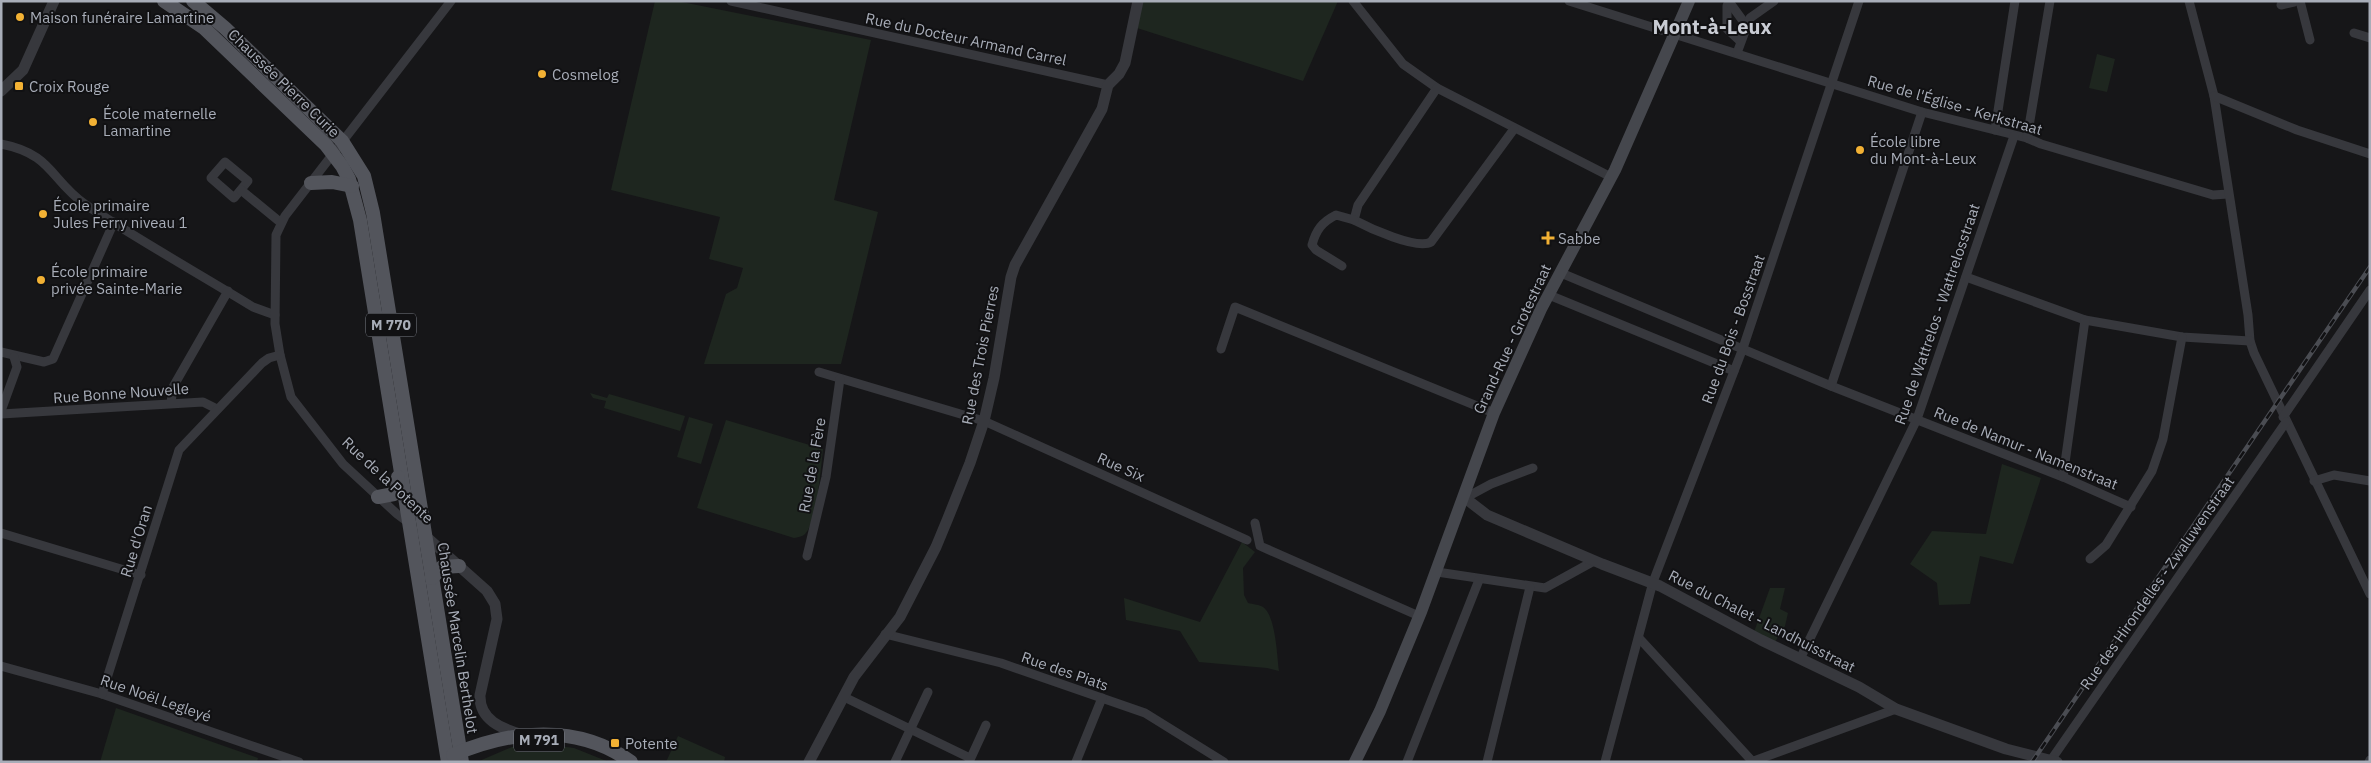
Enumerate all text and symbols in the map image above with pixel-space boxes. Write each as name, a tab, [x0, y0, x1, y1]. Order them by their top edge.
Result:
place label: Maison funéraire Lamartine	[30, 8, 214, 27]
street label: Rue du Docteur Armand Carrel	[864, 8, 1068, 70]
marker: Maison funéraire Lamartine	[14, 11, 26, 23]
district label: Mont-à-Leux	[1652, 13, 1772, 40]
street label: Chaussée Pierre Curie	[224, 25, 344, 141]
place label: Cosmelog	[552, 65, 619, 84]
marker: Cosmelog	[536, 68, 548, 80]
street label: Rue de l'Église - Kerkstraat	[1865, 71, 2045, 139]
place label: Croix Rouge	[29, 77, 109, 96]
marker: Croix Rouge	[13, 80, 25, 92]
place label: École maternelle Lamartine	[103, 104, 216, 140]
marker: École maternelle Lamartine	[87, 116, 99, 128]
place label: École libre du Mont-à-Leux	[1870, 132, 1977, 168]
marker: École libre du Mont-à-Leux	[1854, 144, 1866, 156]
place label: École primaire Jules Ferry niveau 1	[53, 196, 188, 232]
street label: Rue de Wattrelos - Wattrelosstraat	[1890, 201, 1984, 427]
marker: École primaire Jules Ferry niveau 1	[37, 208, 49, 220]
place label: Sabbe	[1558, 229, 1600, 248]
marker: Sabbe	[1542, 232, 1554, 244]
street label: Rue du Bois - Bosstraat	[1697, 252, 1769, 406]
street label: Grand-Rue - Grotestraat	[1469, 261, 1555, 417]
place label: École primaire privée Sainte-Marie	[51, 262, 182, 298]
marker: École primaire privée Sainte-Marie	[35, 274, 47, 286]
street label: Rue des Trois Pierres	[957, 284, 1003, 426]
road number: M 770	[366, 314, 416, 336]
street label: Rue Bonne Nouvelle	[52, 379, 190, 407]
street label: Rue de Namur - Namenstraat	[1931, 402, 2121, 494]
street label: Rue de la Fère	[794, 416, 830, 514]
street label: Rue de la Potente	[338, 433, 438, 527]
street label: Rue Six	[1094, 448, 1148, 486]
street label: Rue des Hirondelles - Zwaluwenstraat	[2076, 473, 2238, 693]
street label: Rue d'Oran	[116, 503, 156, 579]
street label: Chaussée Marcelin Berthelot	[433, 541, 483, 735]
street label: Rue du Chalet - Landhuisstraat	[1665, 566, 1859, 676]
street label: Rue des Piats	[1019, 647, 1111, 695]
street label: Rue Noël Legleyé	[98, 670, 214, 726]
road number: M 791	[514, 728, 564, 752]
place label: Potente	[625, 734, 678, 753]
marker: Potente	[609, 737, 621, 749]

